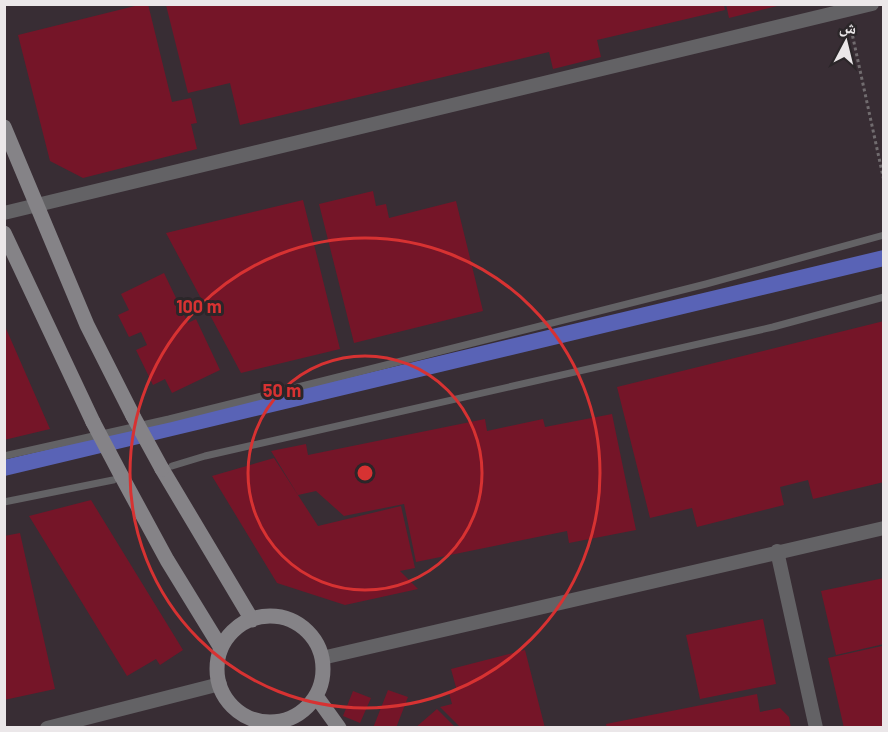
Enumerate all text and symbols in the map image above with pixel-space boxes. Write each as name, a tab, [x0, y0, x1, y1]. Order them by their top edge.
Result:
north arrow	[816, 12, 876, 72]
text: ش	[838, 16, 857, 38]
text: 100 m	[176, 295, 222, 317]
text: 50 m	[263, 379, 301, 401]
centre of rings	[355, 463, 375, 483]

